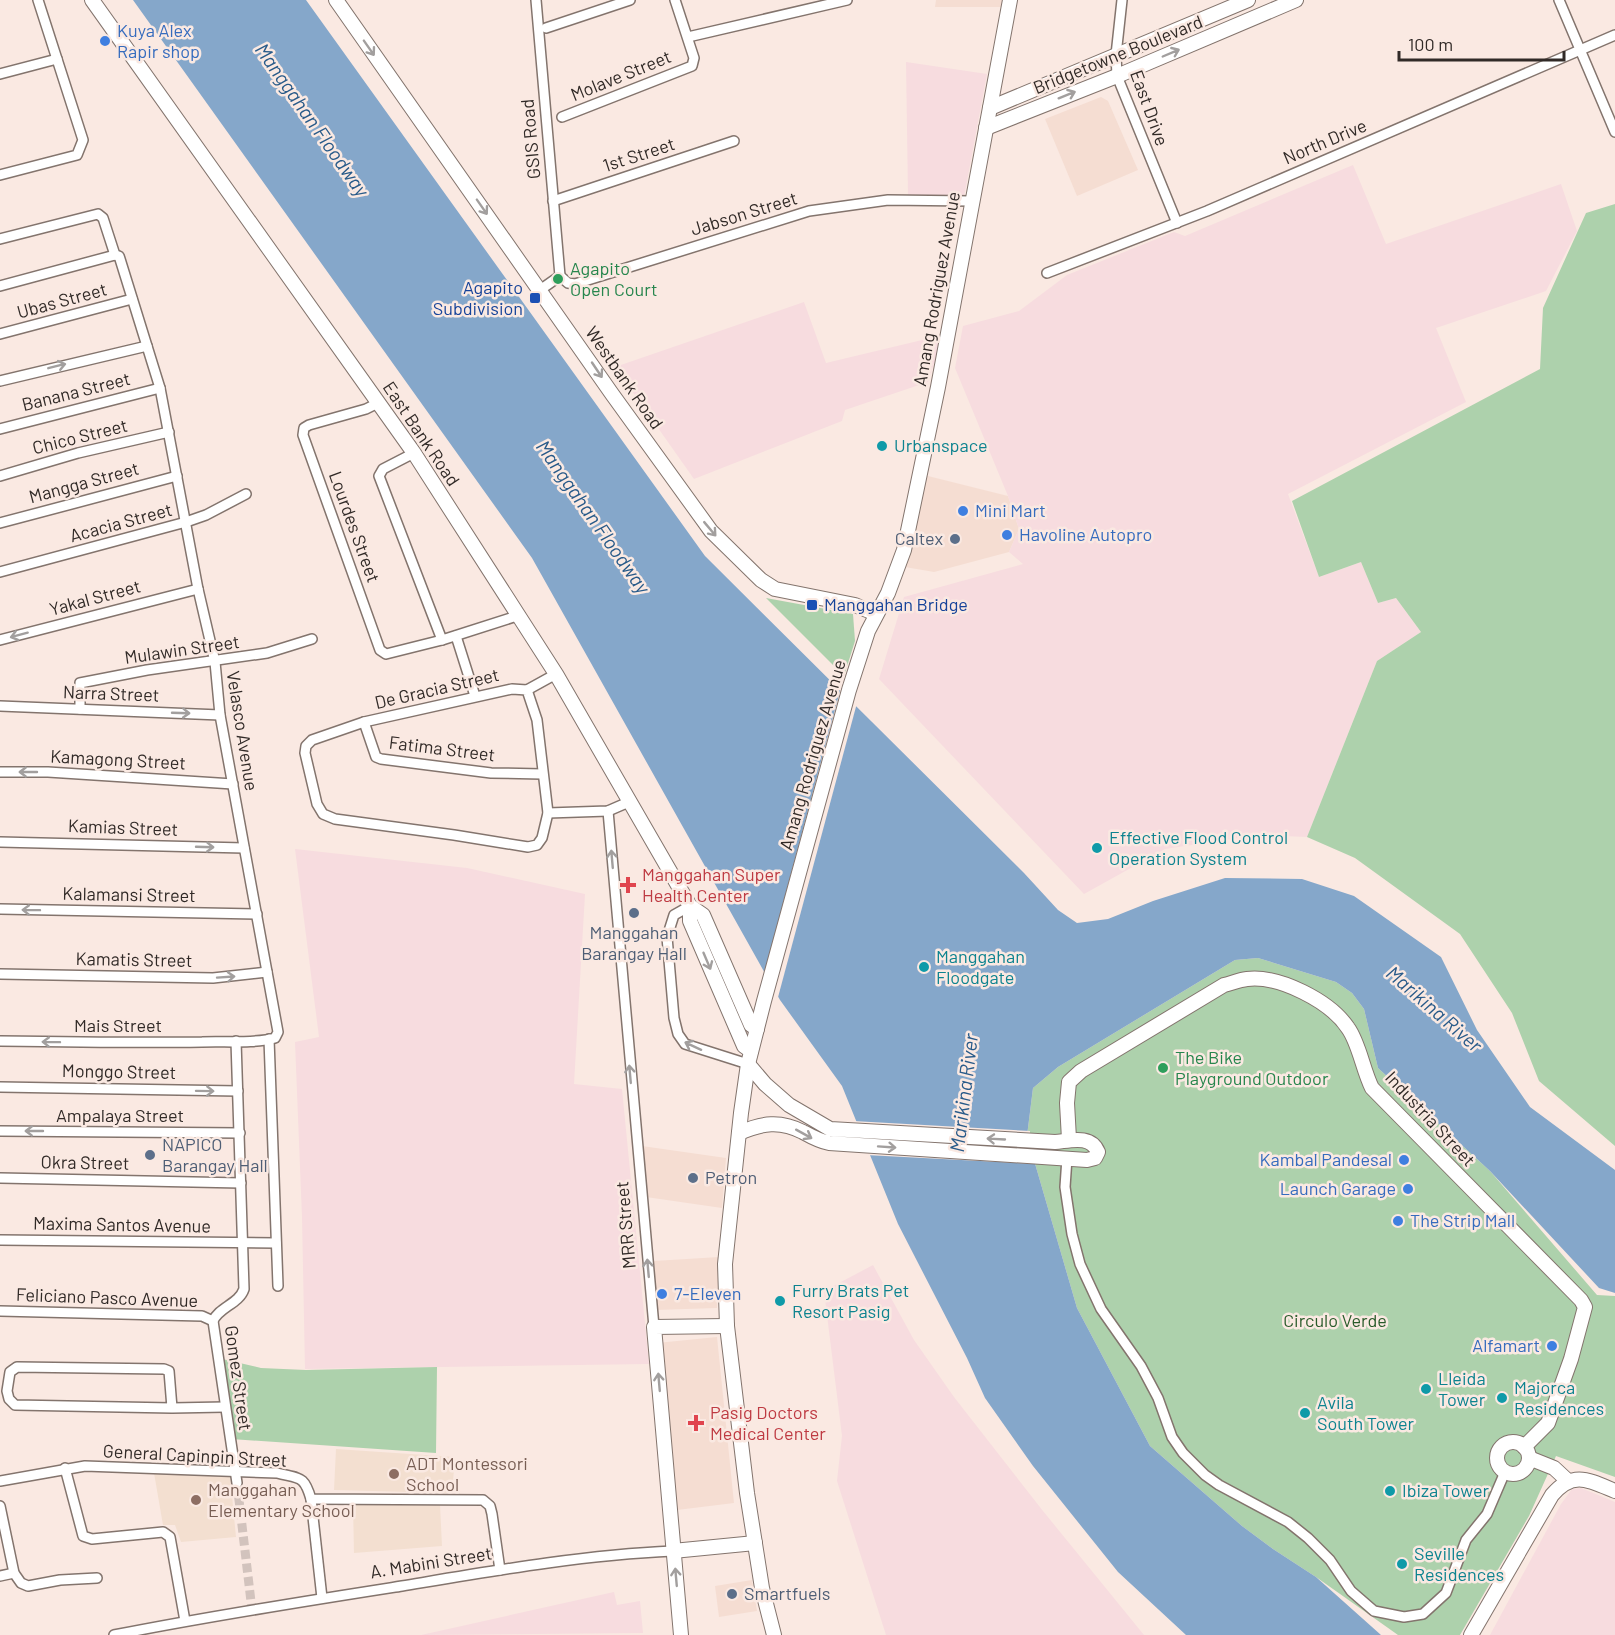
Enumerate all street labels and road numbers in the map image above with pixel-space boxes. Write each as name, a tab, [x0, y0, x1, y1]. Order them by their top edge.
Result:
street label: Bridgetowne Boulevard	[1030, 10, 1206, 98]
street label: Molave Street	[567, 45, 674, 105]
street label: East Drive	[1126, 67, 1174, 149]
street label: GSIS Road	[516, 98, 544, 180]
street label: North Drive	[1279, 114, 1370, 169]
street label: 1st Street	[600, 132, 677, 176]
street label: Jabson Street	[688, 186, 800, 240]
street label: Amang Rodriguez Avenue	[908, 190, 964, 388]
street label: Ubas Street	[14, 277, 109, 323]
street label: Westbank Road	[581, 322, 668, 433]
street label: Banana Street	[19, 367, 132, 415]
street label: East Bank Road	[379, 377, 465, 490]
street label: Chico Street	[30, 414, 130, 458]
street label: Mangga Street	[26, 457, 141, 507]
street label: Lourdes Street	[325, 468, 385, 585]
street label: Acacia Street	[67, 498, 174, 546]
street label: Yakal Street	[47, 574, 143, 620]
street label: Mulawin Street	[123, 630, 241, 668]
street label: Amang Rodriguez Avenue	[774, 657, 850, 853]
street label: De Gracia Street	[372, 663, 501, 713]
street label: Velasco Avenue	[223, 669, 263, 792]
street label: Narra Street	[62, 680, 160, 706]
street label: Fatima Street	[388, 731, 496, 765]
street label: Kamagong Street	[50, 744, 186, 774]
street label: Kamias Street	[68, 814, 179, 840]
street label: Kalamansi Street	[62, 882, 196, 906]
street label: Kamatis Street	[75, 947, 193, 971]
street label: Mais Street	[74, 1014, 162, 1036]
street label: Monggo Street	[62, 1059, 176, 1083]
street label: Industria Street	[1381, 1066, 1480, 1170]
street label: Ampalaya Street	[56, 1104, 184, 1126]
street label: Okra Street	[40, 1150, 130, 1174]
street label: MRR Street	[610, 1180, 640, 1270]
street label: Maxima Santos Avenue	[33, 1211, 211, 1237]
street label: Feliciano Pasco Avenue	[16, 1283, 199, 1311]
street label: Gomez Street	[221, 1324, 257, 1432]
street label: General Capinpin Street	[102, 1439, 288, 1471]
street label: A. Mabini Street	[368, 1542, 493, 1583]

